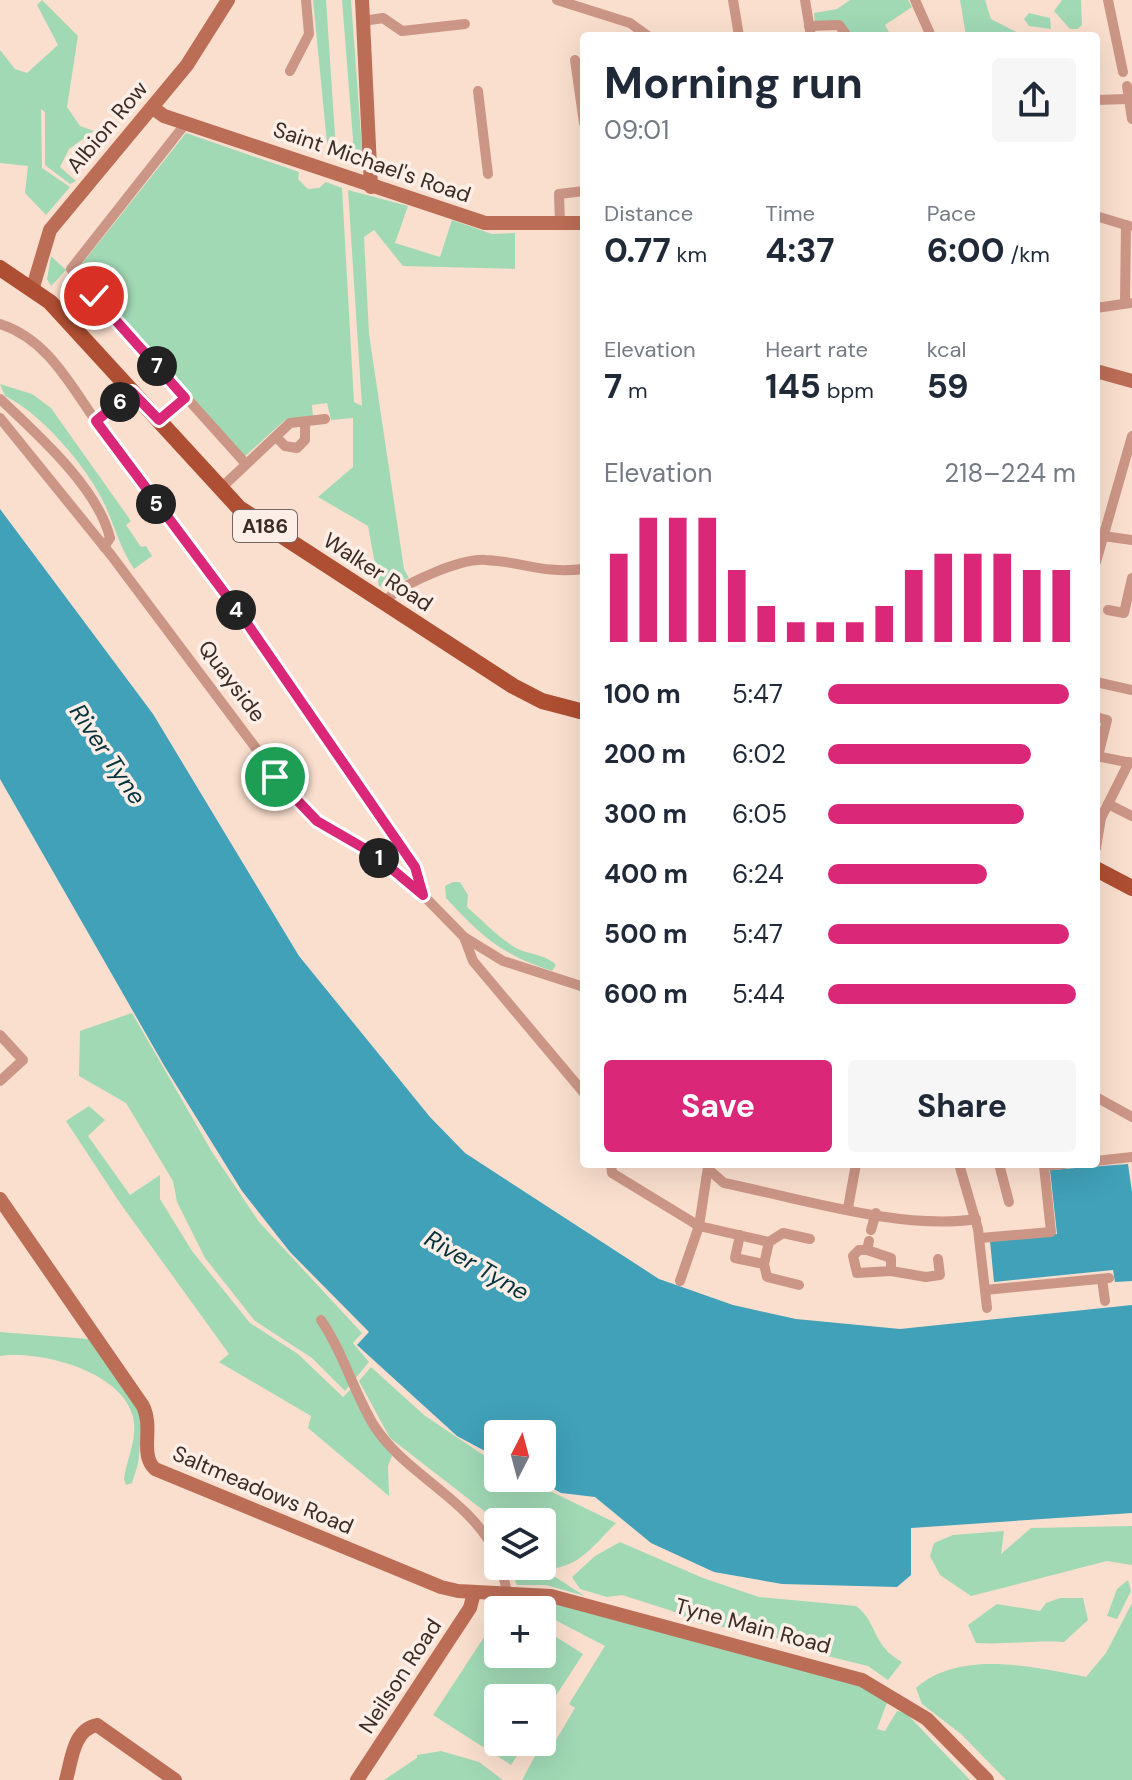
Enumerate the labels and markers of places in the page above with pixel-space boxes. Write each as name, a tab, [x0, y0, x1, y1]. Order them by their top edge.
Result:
pin	[60, 262, 128, 330]
pin: 7	[137, 346, 177, 386]
pin: 6	[100, 382, 140, 422]
pin: 5	[136, 484, 176, 524]
pin: 4	[216, 590, 256, 630]
pin	[241, 743, 309, 811]
pin: 1	[359, 838, 399, 878]

